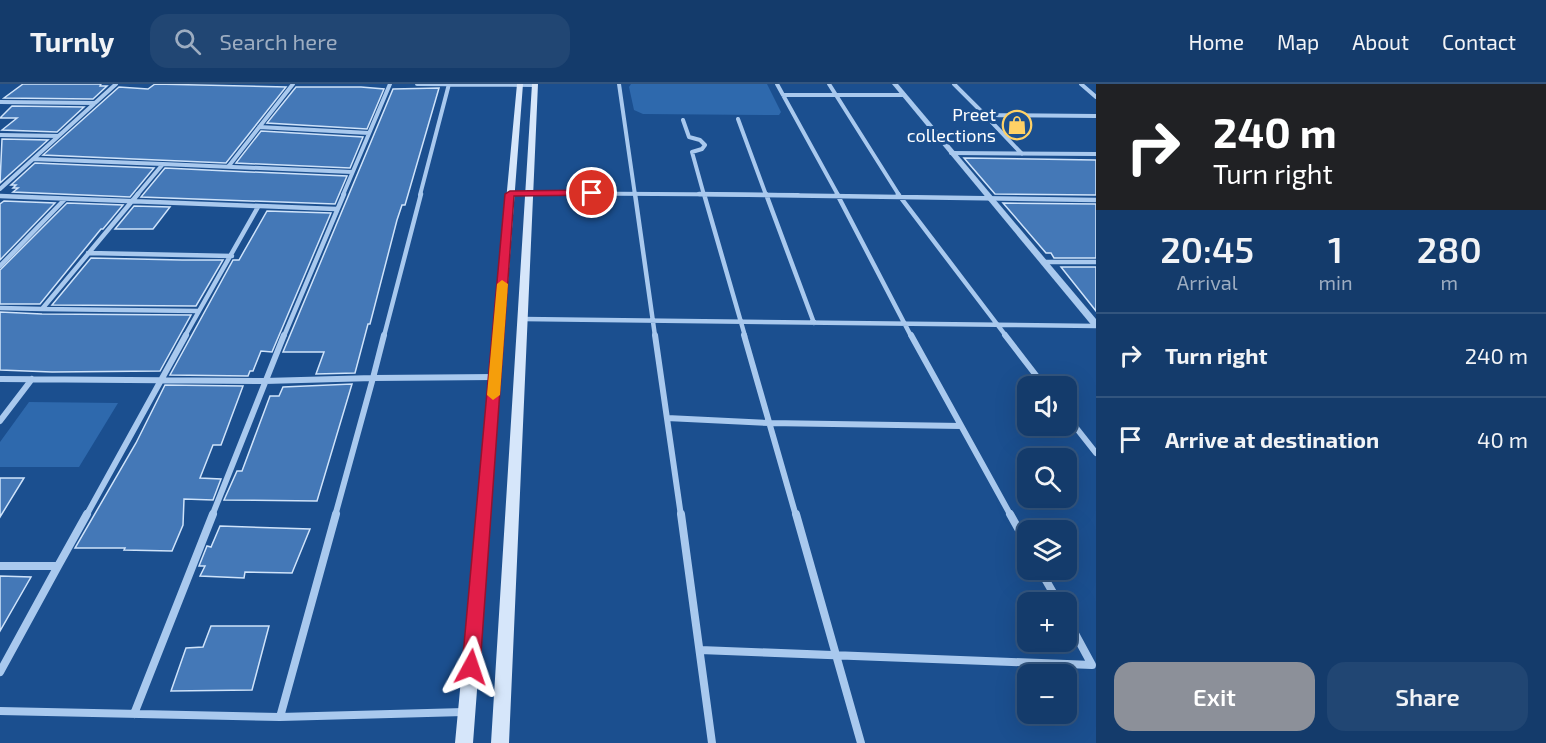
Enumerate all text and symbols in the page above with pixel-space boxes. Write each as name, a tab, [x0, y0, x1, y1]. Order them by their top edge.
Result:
search box	[150, 14, 570, 68]
text: Turnly	[30, 24, 114, 58]
icon: search	[171, 25, 204, 58]
text: Search here	[219, 28, 338, 54]
text: Home	[1188, 29, 1244, 54]
text: Map	[1277, 29, 1319, 54]
text: About	[1352, 29, 1409, 54]
text: Contact	[1442, 29, 1516, 54]
place label: Preet collections	[907, 103, 996, 146]
text: 240 m	[1213, 106, 1337, 156]
icon: right	[1114, 108, 1192, 186]
shop icon: Preet collections	[1001, 109, 1033, 141]
text: Turn right	[1213, 157, 1333, 189]
pin	[566, 167, 617, 218]
icon: arrive	[575, 176, 608, 209]
text: 20:45	[1160, 227, 1254, 270]
text: 1	[1328, 227, 1343, 270]
text: 280	[1417, 227, 1482, 270]
text: Arrival	[1177, 270, 1238, 294]
text: min	[1318, 270, 1353, 294]
text: m	[1440, 270, 1458, 294]
icon: right	[1114, 339, 1147, 372]
text: Turn right	[1165, 342, 1267, 368]
text: 240 m	[1465, 342, 1528, 368]
map controls	[1017, 376, 1077, 724]
button: sound	[1017, 376, 1077, 436]
icon: arrive	[1114, 423, 1147, 456]
text: Arrive at destination	[1165, 426, 1379, 452]
text: 40 m	[1477, 426, 1528, 452]
button: search	[1017, 448, 1077, 508]
button: layers	[1017, 520, 1077, 580]
button: +	[1017, 592, 1077, 652]
position arrow	[439, 635, 503, 699]
button: Exit	[1114, 662, 1315, 731]
button: Share	[1327, 662, 1528, 731]
button: −	[1017, 664, 1077, 724]

